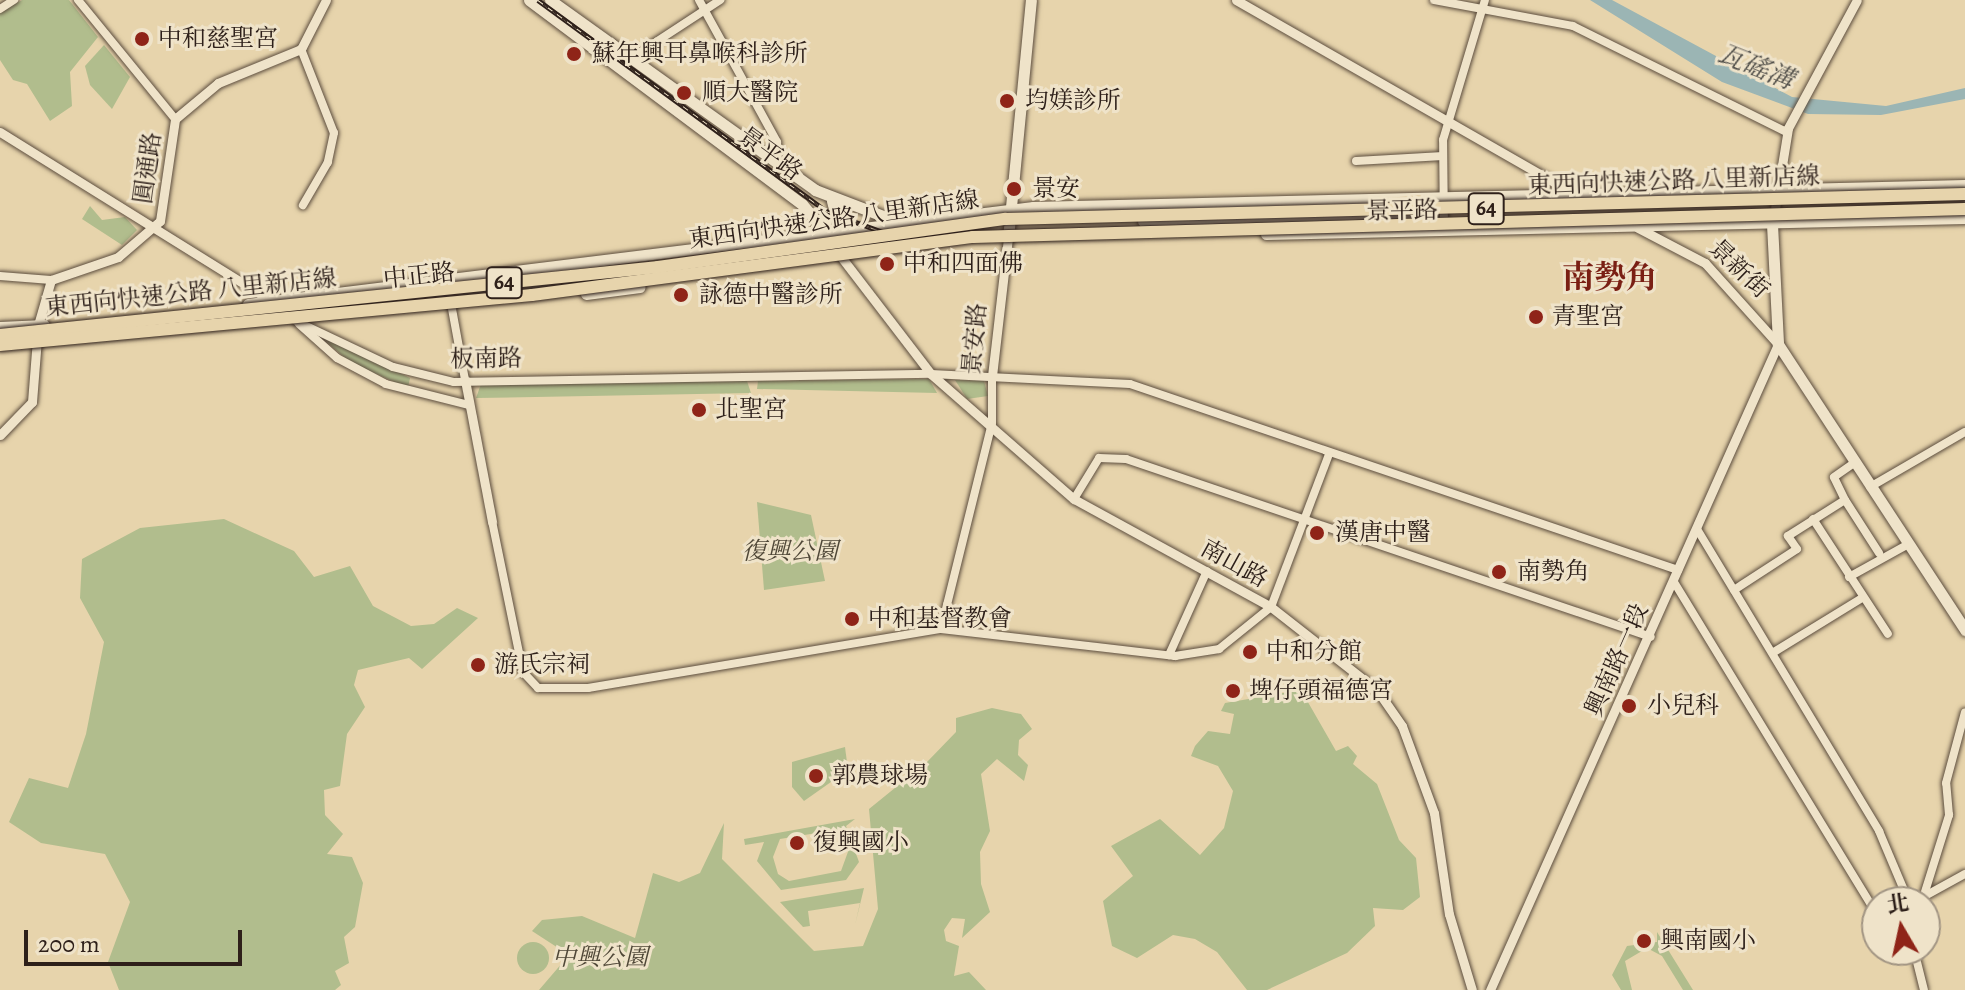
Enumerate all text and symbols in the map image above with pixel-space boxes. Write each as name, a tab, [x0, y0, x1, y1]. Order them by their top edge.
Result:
place label: 中和慈聖宮	[158, 25, 278, 53]
marker: 中和慈聖宮	[133, 30, 151, 48]
water label: 瓦磘溝	[1714, 38, 1798, 96]
place label: 蘇年興耳鼻喉科診所	[592, 40, 808, 68]
marker: 蘇年興耳鼻喉科診所	[563, 43, 585, 65]
place label: 順大醫院	[702, 79, 798, 107]
marker: 順大醫院	[673, 82, 695, 104]
place label: 均媄診所	[1025, 87, 1121, 115]
marker: 均媄診所	[996, 90, 1018, 112]
street label: 景平路	[732, 121, 808, 187]
street label: 圓通路	[129, 130, 167, 206]
street label: 東西向快速公路 八里新店線	[1527, 162, 1821, 200]
place label: 景安	[1032, 175, 1080, 203]
marker: 景安	[1003, 178, 1025, 200]
street label: 東西向快速公路 八里新店線	[687, 185, 981, 255]
road number: 64	[1466, 191, 1506, 227]
street label: 景平路	[1366, 196, 1438, 226]
street label: 景新街	[1703, 234, 1775, 304]
place label: 中和四面佛	[903, 250, 1023, 278]
marker: 中和四面佛	[878, 255, 896, 273]
street label: 中正路	[382, 258, 456, 294]
district label: 南勢角	[1562, 258, 1658, 296]
street label: 東西向快速公路 八里新店線	[44, 263, 338, 323]
road number: 64	[484, 265, 524, 301]
place label: 詠德中醫診所	[699, 281, 843, 309]
marker: 詠德中醫診所	[670, 284, 692, 306]
street label: 景安路	[958, 302, 992, 376]
place label: 青聖宮	[1552, 303, 1624, 331]
marker: 青聖宮	[1527, 308, 1545, 326]
street label: 板南路	[450, 344, 522, 374]
place label: 北聖宮	[715, 396, 787, 424]
marker: 北聖宮	[690, 401, 708, 419]
place label: 漢唐中醫	[1335, 519, 1431, 547]
marker: 漢唐中醫	[1306, 522, 1328, 544]
street label: 南山路	[1196, 534, 1272, 594]
park label: 復興公園	[742, 538, 838, 566]
place label: 南勢角	[1517, 558, 1589, 586]
marker: 南勢角	[1488, 561, 1510, 583]
street label: 興南路一段	[1579, 599, 1655, 721]
place label: 中和基督教會	[868, 605, 1012, 633]
marker: 中和基督教會	[843, 610, 861, 628]
place label: 中和分館	[1266, 638, 1362, 666]
marker: 中和分館	[1241, 643, 1259, 661]
place label: 游氏宗祠	[494, 651, 590, 679]
marker: 游氏宗祠	[469, 656, 487, 674]
place label: 埤仔頭福德宮	[1249, 677, 1393, 705]
marker: 埤仔頭福德宮	[1224, 682, 1242, 700]
place label: 小兒科	[1647, 692, 1719, 720]
marker: 小兒科	[1618, 695, 1640, 717]
place label: 郭農球場	[832, 762, 928, 790]
marker: 郭農球場	[807, 767, 825, 785]
place label: 復興國小	[813, 829, 909, 857]
marker: 復興國小	[788, 834, 806, 852]
north arrow	[1861, 886, 1941, 966]
text: 北	[1884, 888, 1911, 921]
scale bar	[28, 914, 246, 964]
place label: 興南國小	[1660, 927, 1756, 955]
text: 200 m	[38, 928, 100, 960]
marker: 興南國小	[1635, 932, 1653, 950]
park label: 中興公園	[552, 944, 648, 972]

